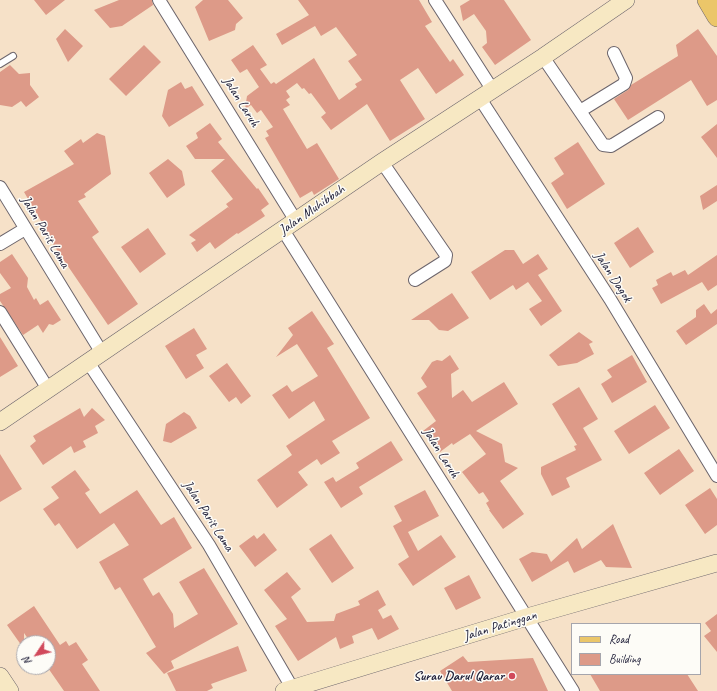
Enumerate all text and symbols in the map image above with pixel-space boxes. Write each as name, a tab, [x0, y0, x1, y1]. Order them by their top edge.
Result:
street label: Jalan Laruh	[219, 74, 263, 130]
street label: Jalan Muhibbah	[276, 181, 348, 239]
street label: Jalan Parit Lama	[17, 193, 73, 271]
street label: Jalan Dagok	[590, 248, 636, 306]
street label: Jalan Laruh	[419, 425, 463, 481]
street label: Jalan Parit Lama	[179, 477, 237, 555]
street label: Jalan Patinggan	[461, 607, 539, 645]
legend	[571, 623, 701, 675]
text: Road	[609, 631, 629, 647]
north arrow	[16, 635, 56, 675]
text: Building	[609, 651, 641, 667]
text: N	[19, 655, 35, 668]
place label: Surau Darul Qarar	[413, 668, 504, 684]
marker: Surau Darul Qarar	[507, 671, 517, 681]

